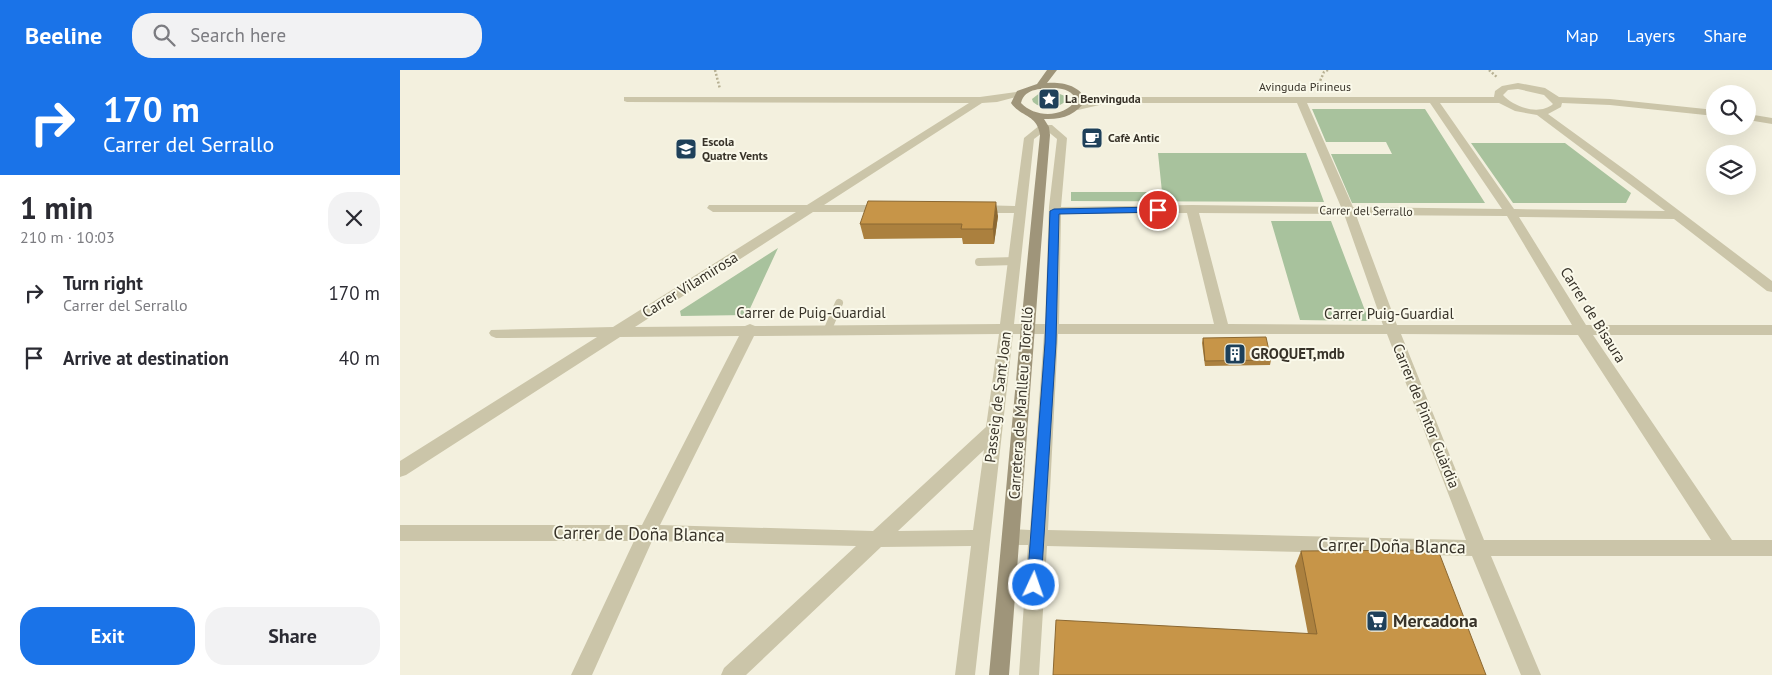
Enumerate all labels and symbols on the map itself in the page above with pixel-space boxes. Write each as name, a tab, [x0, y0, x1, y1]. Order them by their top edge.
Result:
street label: Avinguda Pirineus	[1259, 79, 1351, 94]
place icon: La Benvinguda	[1037, 87, 1061, 111]
place label: La Benvinguda	[1065, 91, 1141, 106]
cafe icon: Cafè Antic	[1080, 126, 1104, 150]
place label: Cafè Antic	[1108, 130, 1159, 145]
place label: Escola Quatre Vents	[702, 134, 768, 163]
school or university icon: Escola Quatre Vents	[674, 137, 698, 161]
pin	[1137, 189, 1179, 231]
street label: Carrer del Serrallo	[1319, 202, 1413, 219]
street label: Carrer Vilamirosa	[638, 247, 741, 322]
street label: Carrer de Bisaura	[1556, 263, 1631, 366]
street label: Carrer de Puig-Guardial	[736, 303, 886, 322]
street label: Carrer Puig-Guardial	[1324, 304, 1455, 323]
street label: Carretera de Manlleu a Torelló	[1004, 306, 1037, 500]
street label: Passeig de Sant Joan	[980, 330, 1015, 464]
street label: Carrer de Pintor Guàrdia	[1389, 341, 1464, 491]
building icon: GROQUET,mdb	[1223, 342, 1247, 366]
place label: GROQUET,mdb	[1251, 344, 1345, 363]
street label: Carrer de Doña Blanca	[553, 521, 725, 546]
street label: Carrer Doña Blanca	[1318, 533, 1466, 558]
position arrow	[1007, 558, 1059, 610]
supermarket icon: Mercadona	[1365, 609, 1389, 633]
place label: Mercadona	[1393, 609, 1478, 632]

